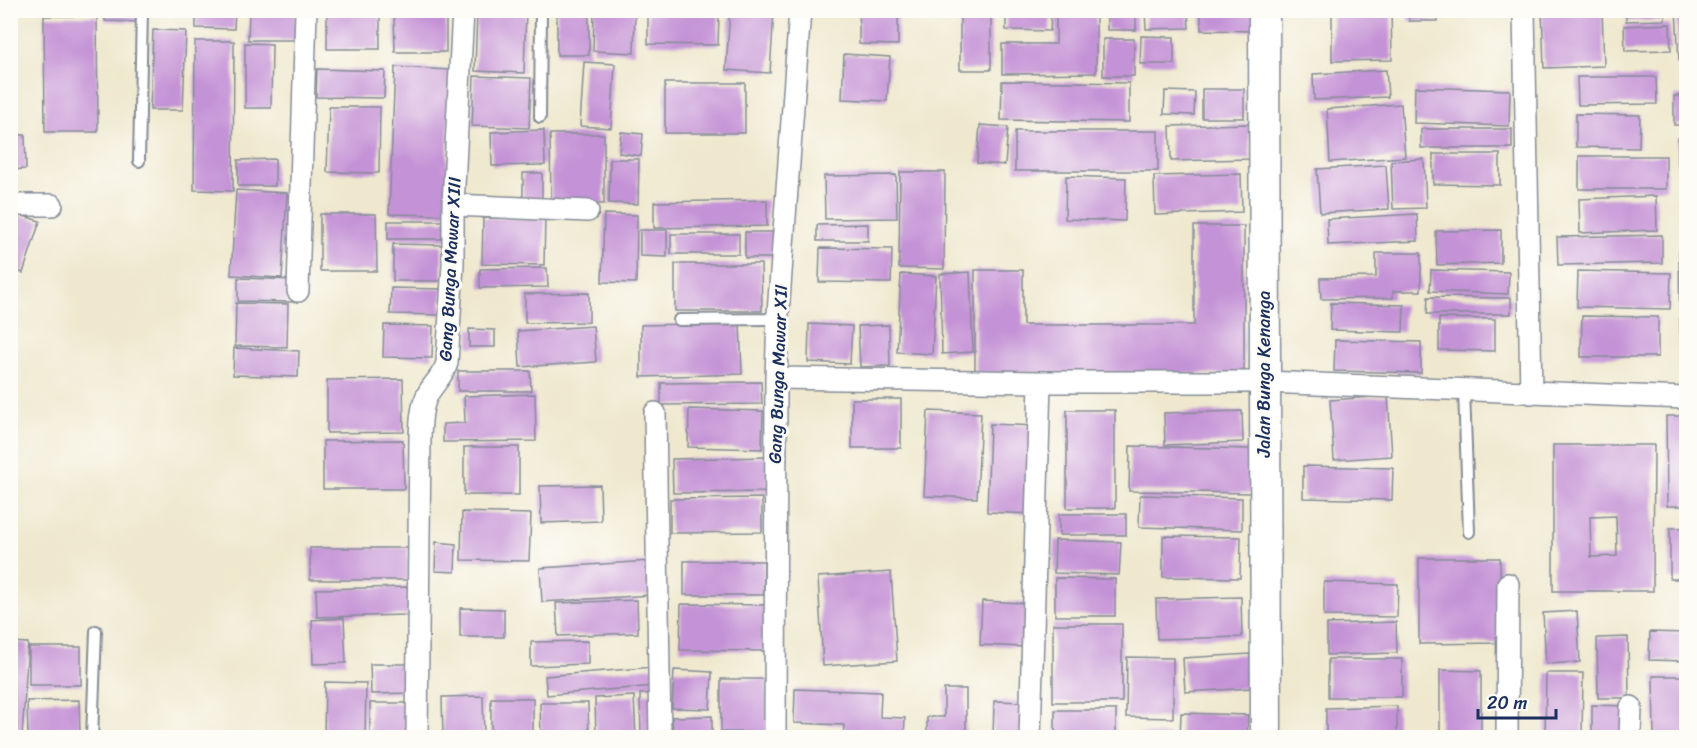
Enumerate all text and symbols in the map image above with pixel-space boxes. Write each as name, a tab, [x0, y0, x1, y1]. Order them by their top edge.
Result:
street label: Gang Bunga Mawar XIII	[429, 175, 471, 362]
street label: Gang Bunga Mawar XII	[759, 283, 797, 464]
street label: Jalan Bunga Kenanga	[1248, 291, 1280, 458]
scale bar	[1478, 682, 1556, 720]
text: 20 m	[1487, 687, 1527, 719]

